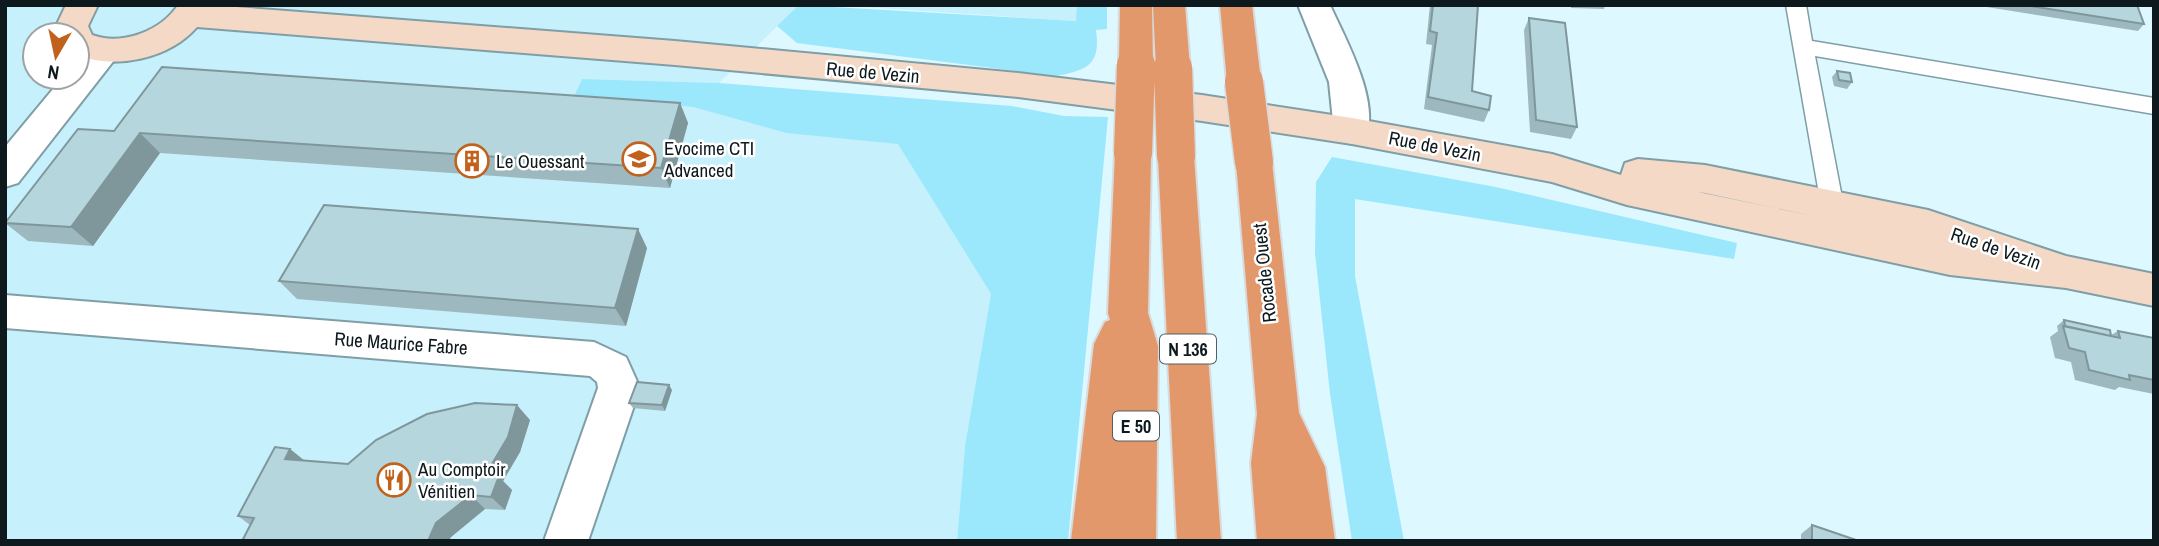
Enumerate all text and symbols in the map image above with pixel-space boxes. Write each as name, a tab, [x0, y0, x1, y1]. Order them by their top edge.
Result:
north arrow	[21, 21, 91, 91]
street label: Rue de Vezin	[825, 55, 921, 89]
text: N	[46, 59, 61, 87]
street label: Rue de Vezin	[1387, 124, 1483, 168]
place label: Evocime CTI Advanced	[663, 135, 754, 183]
school or university icon: Evocime CTI Advanced	[620, 140, 658, 178]
building icon: Le Ouessant	[453, 142, 491, 180]
place label: Le Ouessant	[496, 148, 585, 174]
street label: Rue de Vezin	[1948, 220, 2044, 276]
street label: Rocade Ouest	[1246, 221, 1282, 324]
street label: Rue Maurice Fabre	[334, 325, 468, 361]
road number: N 136	[1160, 334, 1216, 363]
road number: E 50	[1113, 412, 1159, 440]
place label: Au Comptoir Vénitien	[417, 456, 506, 504]
restaurant icon: Au Comptoir Vénitien	[375, 461, 413, 499]

